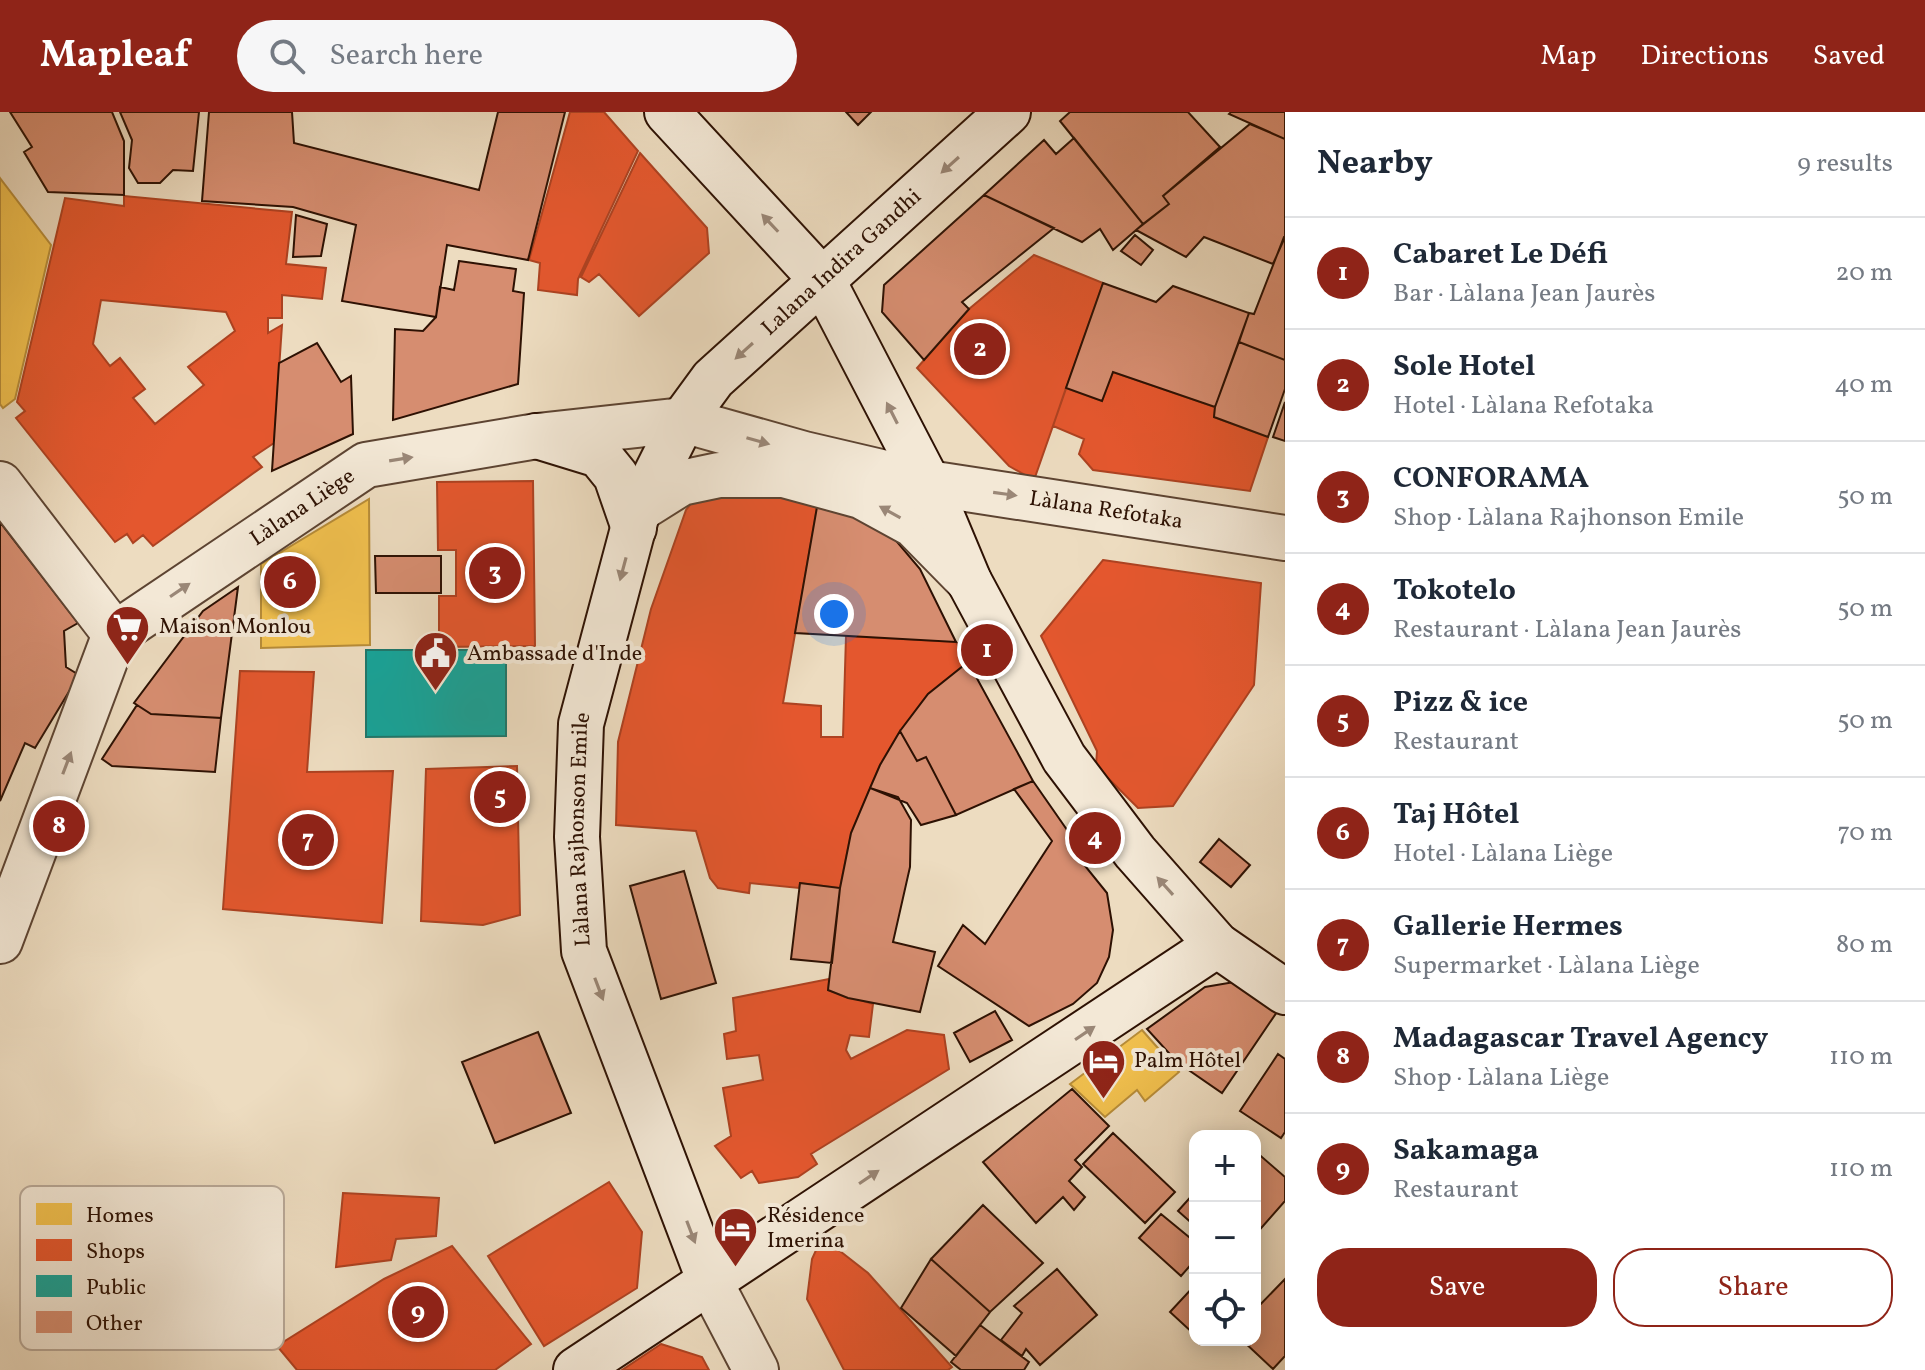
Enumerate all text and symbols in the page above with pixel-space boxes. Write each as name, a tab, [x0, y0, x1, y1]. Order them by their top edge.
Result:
search box	[237, 20, 797, 92]
text: Mapleaf	[40, 30, 189, 83]
icon: search	[265, 34, 309, 78]
text: Search here	[329, 35, 483, 77]
text: Map	[1541, 37, 1597, 76]
text: Directions	[1641, 37, 1769, 76]
text: Saved	[1813, 37, 1885, 76]
text: Nearby	[1317, 141, 1433, 188]
text: 9 results	[1797, 146, 1893, 182]
one-way arrow	[941, 155, 960, 173]
street label: Lalana Indira Gandhi	[755, 182, 929, 343]
one-way arrow	[762, 214, 780, 233]
text: Cabaret Le Défi	[1393, 234, 1608, 276]
text: 1	[1338, 255, 1348, 291]
text: 20 m	[1835, 255, 1893, 291]
text: Bar · Làlana Jean Jaurès	[1393, 276, 1656, 312]
pin: 2	[954, 319, 1006, 379]
one-way arrow	[734, 342, 754, 360]
text: Sole Hotel	[1393, 346, 1535, 388]
text: 2	[1336, 367, 1350, 403]
text: 40 m	[1834, 367, 1893, 403]
text: Hotel · Làlana Refotaka	[1393, 388, 1654, 424]
one-way arrow	[885, 402, 898, 425]
one-way arrow	[747, 435, 771, 448]
one-way arrow	[389, 452, 414, 465]
text: CONFORAMA	[1393, 458, 1589, 500]
street label: Làlana Liège	[244, 461, 361, 554]
text: 3	[1336, 479, 1350, 515]
text: 50 m	[1837, 479, 1893, 515]
street label: Làlana Refotaka	[1027, 483, 1185, 538]
one-way arrow	[993, 488, 1018, 501]
text: Shop · Làlana Rajhonson Emile	[1393, 500, 1744, 536]
one-way arrow	[878, 505, 901, 518]
pin: 3	[469, 543, 521, 603]
pin: 6	[264, 552, 316, 612]
one-way arrow	[617, 557, 629, 582]
text: Tokotelo	[1393, 570, 1516, 612]
one-way arrow	[169, 583, 190, 598]
text: 4	[1335, 591, 1351, 627]
text: 50 m	[1837, 591, 1893, 627]
your location	[814, 594, 854, 634]
supermarket icon: Maison Monlou	[104, 603, 152, 666]
place label: Maison Monlou	[159, 612, 311, 643]
text: Restaurant · Làlana Jean Jaurès	[1393, 612, 1741, 648]
pin: 1	[961, 620, 1013, 680]
public building icon: Ambassade d'Inde	[412, 630, 460, 693]
place label: Ambassade d'Inde	[467, 639, 642, 670]
text: Pizz & ice	[1393, 682, 1528, 724]
text: 5	[1337, 703, 1349, 739]
text: 50 m	[1837, 703, 1893, 739]
street label: Làlana Rajhonson Emile	[561, 709, 599, 947]
text: Restaurant	[1393, 724, 1519, 760]
one-way arrow	[61, 751, 74, 775]
pin: 5	[474, 767, 526, 827]
text: Taj Hôtel	[1393, 794, 1519, 836]
pin: 8	[33, 796, 85, 856]
pin: 4	[1069, 808, 1121, 868]
pin: 7	[282, 810, 334, 870]
text: 6	[1336, 815, 1350, 851]
text: 70 m	[1838, 815, 1893, 851]
text: Hotel · Làlana Liège	[1393, 836, 1613, 872]
one-way arrow	[1157, 877, 1174, 897]
text: Gallerie Hermes	[1393, 906, 1623, 948]
text: 7	[1337, 927, 1349, 963]
text: 80 m	[1836, 927, 1893, 963]
text: Supermarket · Làlana Liège	[1393, 948, 1700, 984]
one-way arrow	[593, 977, 606, 1001]
text: Madagascar Travel Agency	[1393, 1018, 1768, 1060]
one-way arrow	[1074, 1026, 1096, 1040]
hotel icon: Palm Hôtel	[1079, 1037, 1127, 1100]
text: 8	[1336, 1039, 1350, 1075]
text: 110 m	[1829, 1039, 1893, 1075]
place label: Palm Hôtel	[1134, 1046, 1241, 1077]
text: Shop · Làlana Liège	[1393, 1060, 1609, 1096]
map controls	[1189, 1130, 1261, 1346]
button: +	[1189, 1130, 1261, 1202]
text: Sakamaga	[1393, 1130, 1539, 1172]
text: 9	[1336, 1151, 1350, 1187]
text: 110 m	[1829, 1151, 1893, 1187]
one-way arrow	[858, 1170, 879, 1185]
text: Restaurant	[1393, 1172, 1519, 1208]
legend	[20, 1186, 284, 1350]
text: Homes	[86, 1201, 154, 1232]
place label: Résidence Imerina	[767, 1201, 864, 1257]
button: −	[1189, 1202, 1261, 1274]
hotel icon: Résidence Imerina	[712, 1205, 760, 1268]
one-way arrow	[685, 1220, 698, 1244]
text: Shops	[86, 1237, 145, 1268]
button: Save	[1317, 1248, 1597, 1327]
button: Share	[1613, 1248, 1893, 1327]
text: Public	[86, 1273, 146, 1304]
button: locate	[1189, 1274, 1261, 1346]
pin: 9	[392, 1282, 444, 1342]
text: Other	[86, 1309, 143, 1340]

